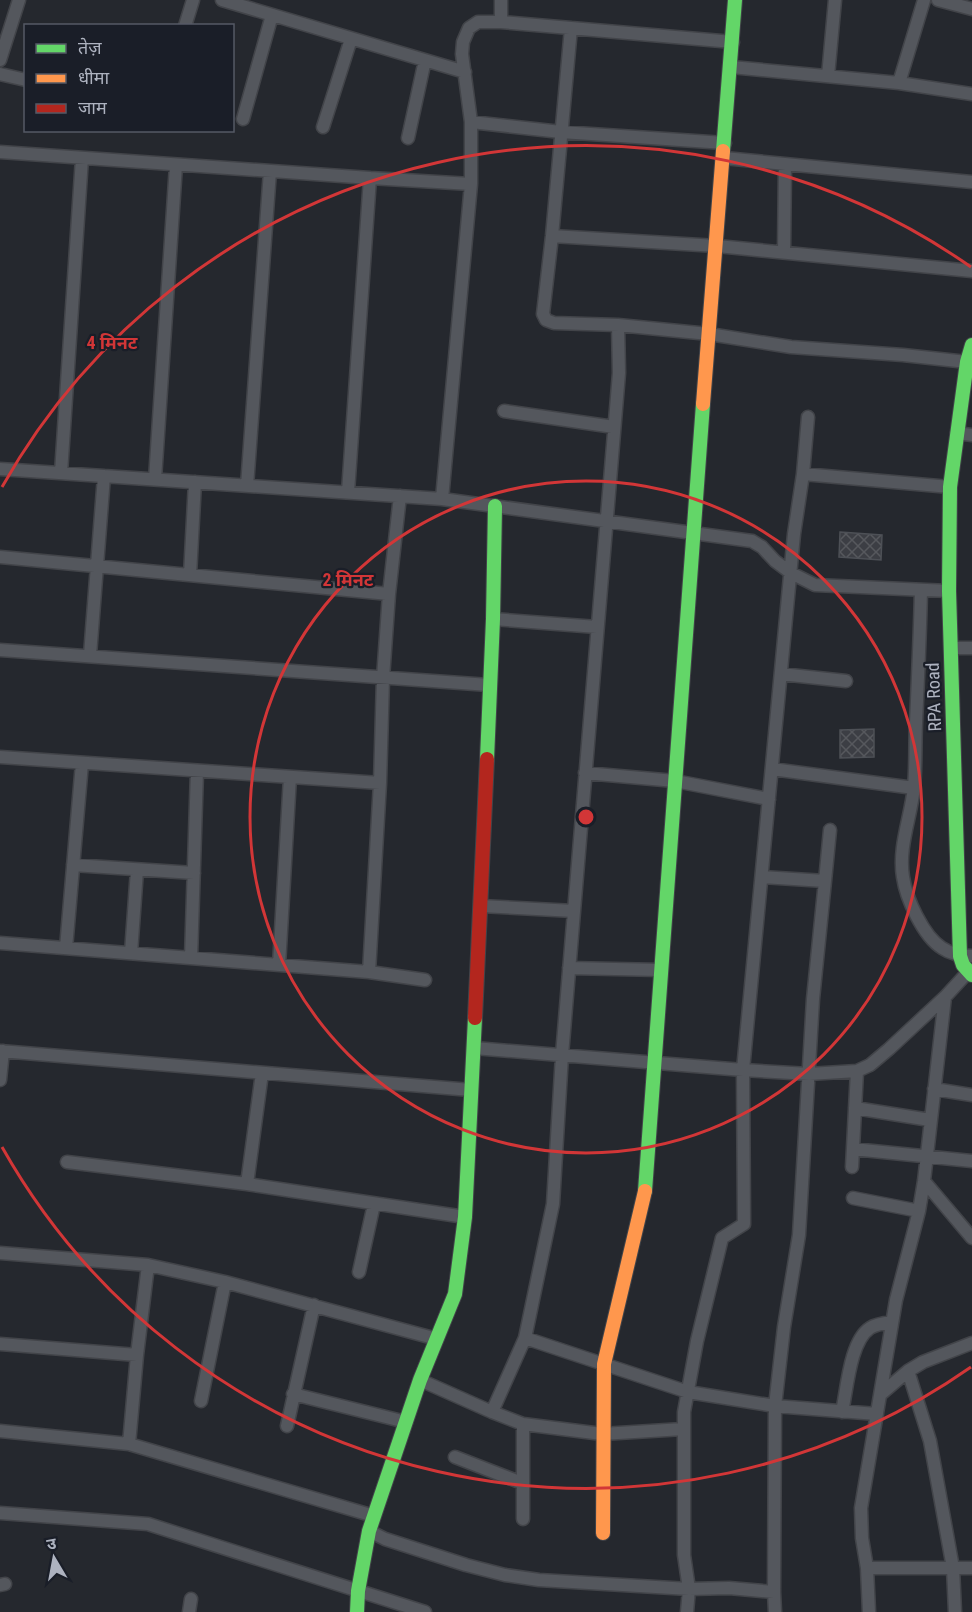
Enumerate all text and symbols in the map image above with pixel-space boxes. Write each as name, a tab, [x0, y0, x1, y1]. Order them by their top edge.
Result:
legend	[24, 24, 234, 132]
text: तेज़	[78, 37, 102, 58]
text: धीमा	[78, 67, 109, 88]
text: जाम	[78, 97, 108, 118]
text: 4 मिनट	[86, 332, 138, 353]
text: 2 मिनट	[322, 569, 374, 590]
street label: RPA Road	[922, 662, 945, 732]
centre of rings	[576, 807, 596, 827]
north arrow	[24, 1528, 84, 1588]
text: उ	[45, 1533, 58, 1554]

